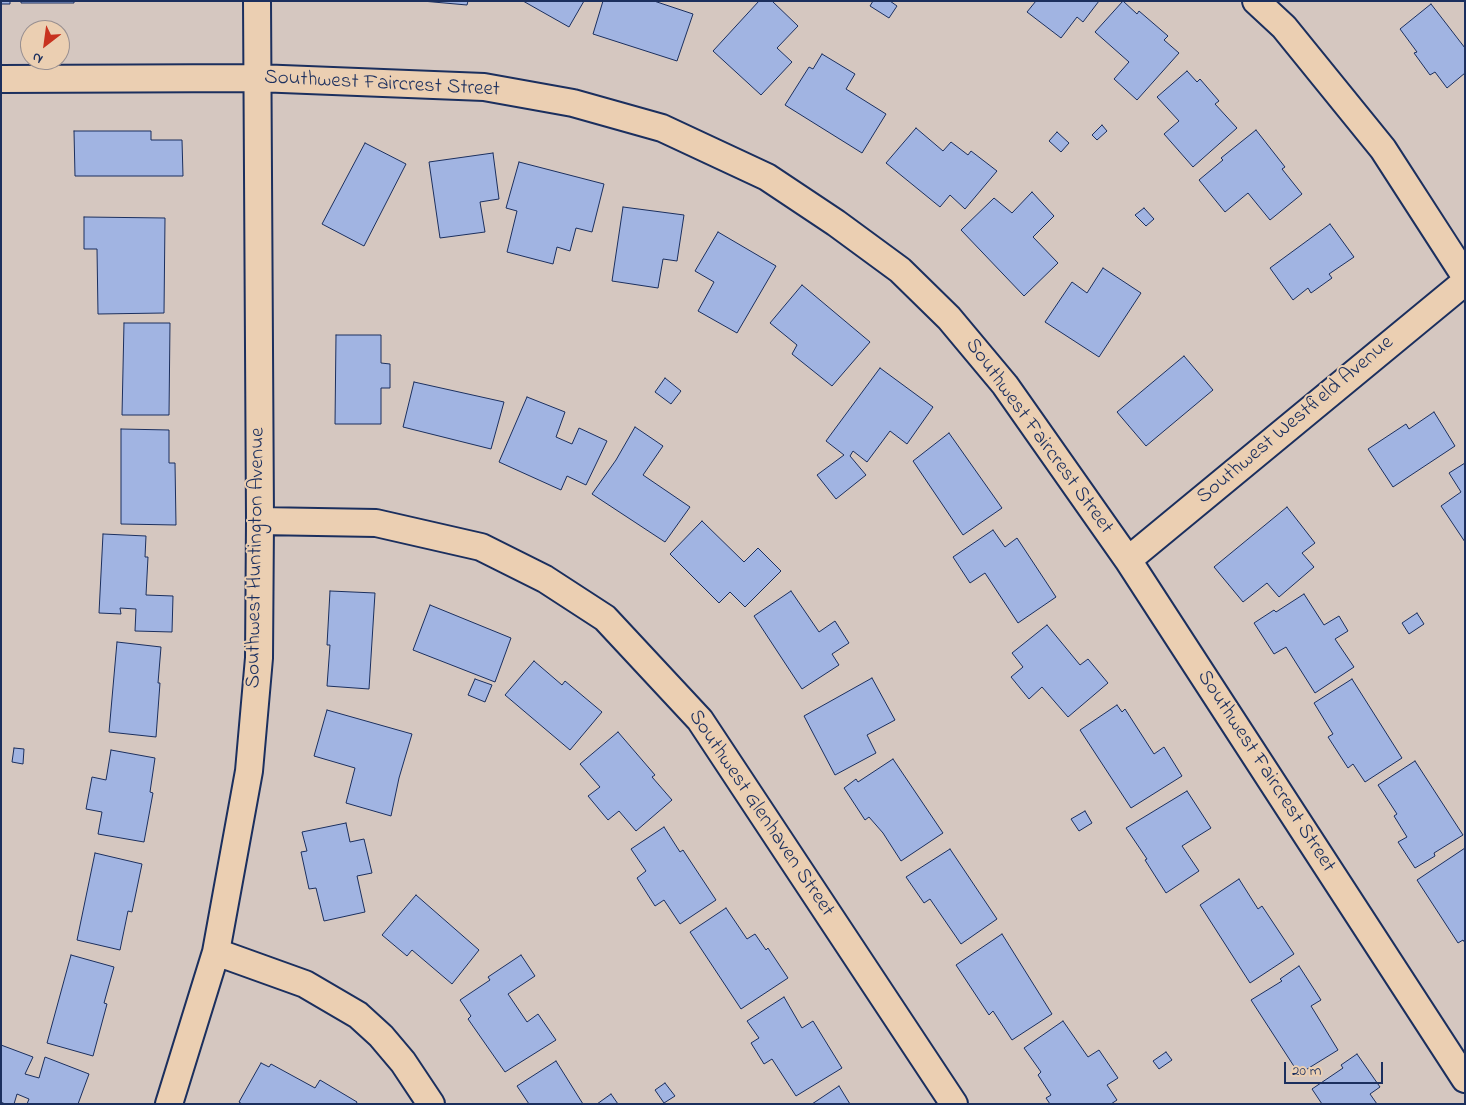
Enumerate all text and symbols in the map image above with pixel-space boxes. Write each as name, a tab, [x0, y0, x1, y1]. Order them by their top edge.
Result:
north arrow	[20, 20, 70, 70]
text: N	[28, 46, 47, 69]
street label: Southwest Faircrest Street	[264, 66, 500, 104]
street label: Southwest Westfield Avenue	[1192, 331, 1400, 511]
street label: Southwest Faircrest Street	[958, 334, 1118, 540]
street label: Southwest Huntington Avenue	[242, 427, 272, 689]
street label: Southwest Faircrest Street	[1190, 666, 1340, 878]
street label: Southwest Glenhaven Street	[681, 706, 839, 922]
scale bar	[1286, 1052, 1385, 1084]
text: 20 m	[1292, 1060, 1321, 1082]

